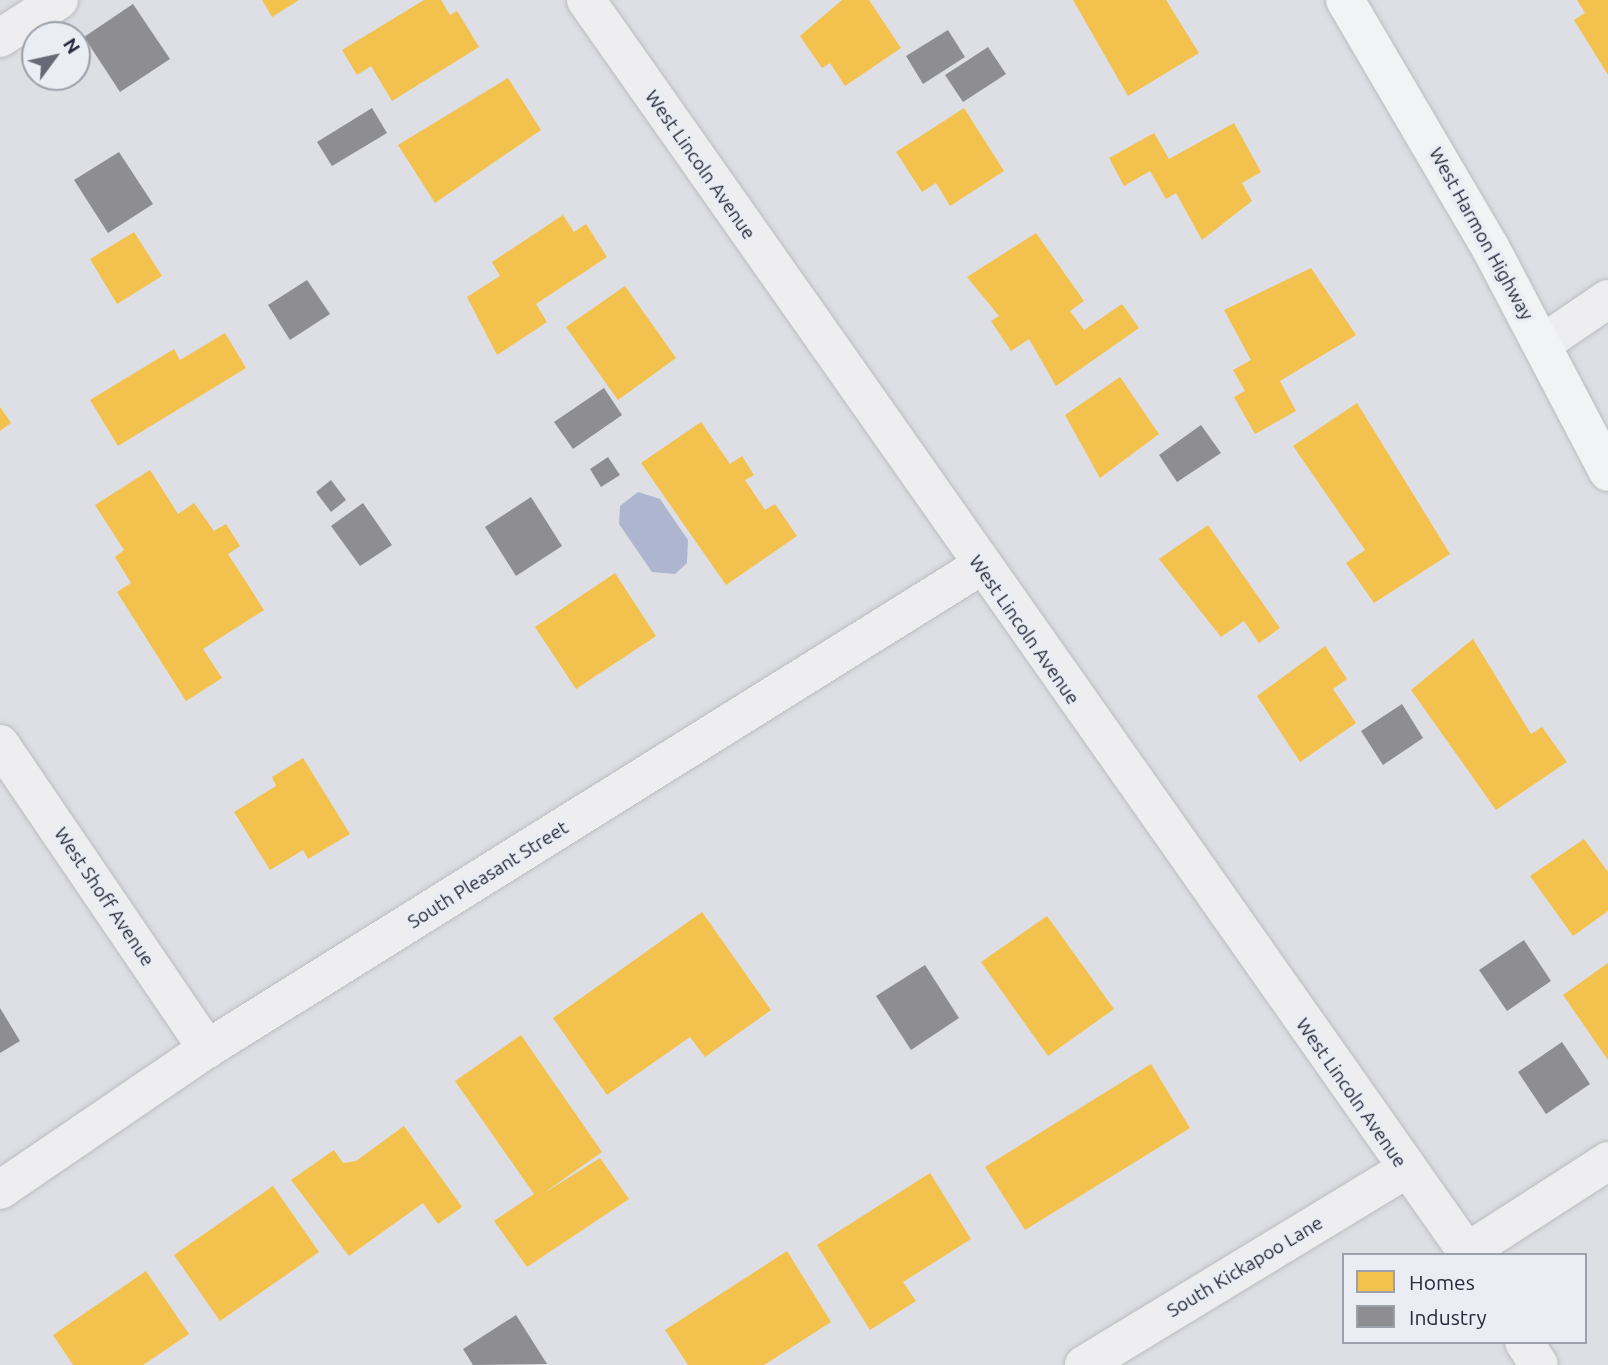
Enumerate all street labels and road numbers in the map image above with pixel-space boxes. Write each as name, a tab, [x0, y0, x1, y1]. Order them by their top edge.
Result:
street label: West Lincoln Avenue	[640, 86, 760, 244]
street label: West Harmon Highway	[1424, 144, 1538, 324]
street label: West Lincoln Avenue	[964, 551, 1084, 709]
street label: South Pleasant Street	[404, 816, 572, 934]
street label: West Shoff Avenue	[49, 823, 159, 971]
street label: West Lincoln Avenue	[1291, 1014, 1411, 1172]
street label: South Kickapoo Lane	[1163, 1211, 1327, 1323]

